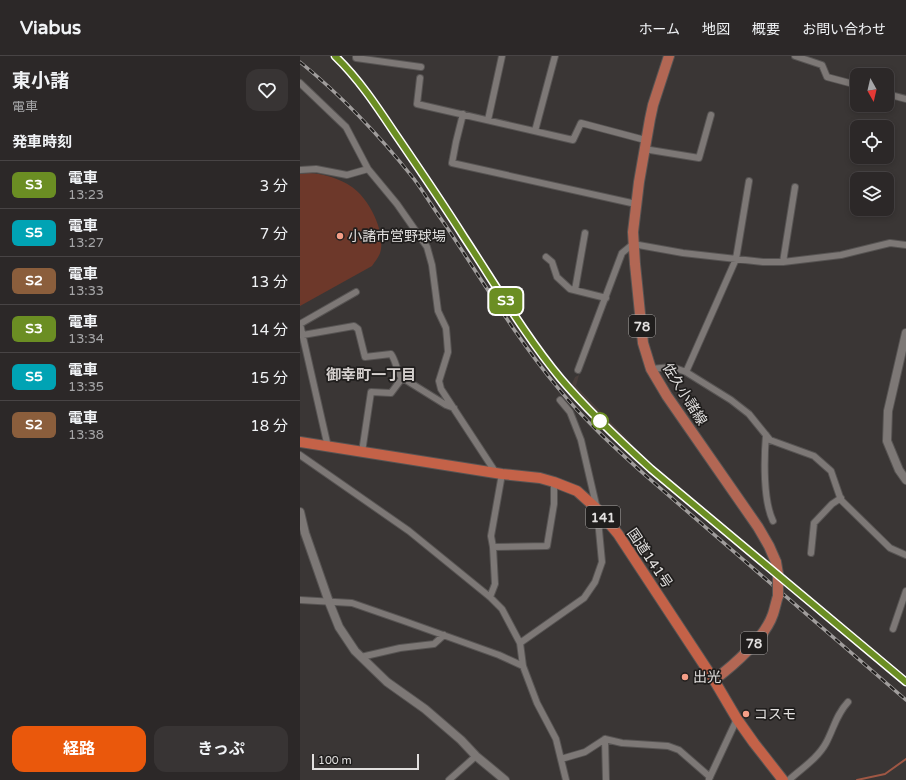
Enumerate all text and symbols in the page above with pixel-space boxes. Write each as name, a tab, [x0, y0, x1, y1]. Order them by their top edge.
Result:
text: Viabus	[20, 17, 81, 39]
text: ホーム	[638, 21, 680, 38]
text: 地図	[702, 21, 730, 38]
text: 概要	[752, 21, 780, 38]
text: お問い合わせ	[802, 21, 886, 38]
north arrow	[850, 68, 894, 112]
map controls	[850, 68, 894, 216]
button: heart	[246, 69, 288, 111]
text: 東小諸	[12, 70, 69, 92]
text: 電車	[12, 99, 38, 115]
button: locate	[850, 120, 894, 164]
text: 発車時刻	[12, 133, 72, 151]
text: 電車	[68, 169, 98, 187]
button: layers	[850, 172, 894, 216]
text: S3	[25, 176, 43, 193]
text: 3 分	[260, 177, 288, 195]
text: 13:23	[68, 187, 104, 203]
text: 電車	[68, 217, 98, 235]
text: S5	[25, 224, 43, 241]
text: 7 分	[260, 225, 288, 243]
place label: 小諸市営野球場	[348, 228, 446, 245]
marker: 小諸市営野球場	[335, 231, 345, 241]
text: 13:27	[68, 235, 104, 251]
text: 電車	[68, 265, 98, 283]
text: S2	[25, 272, 43, 289]
text: 13 分	[250, 273, 288, 291]
text: 13:33	[68, 283, 104, 299]
line badge: S3	[488, 288, 524, 314]
text: S3	[497, 292, 515, 309]
text: 電車	[68, 313, 98, 331]
road number: 78	[629, 315, 655, 337]
text: S3	[25, 320, 43, 337]
text: 14 分	[250, 321, 288, 339]
text: 13:34	[68, 331, 104, 347]
street label: 佐久小諸線	[659, 360, 710, 428]
text: 電車	[68, 361, 98, 379]
district label: 御幸町一丁目	[326, 366, 416, 384]
text: S5	[25, 368, 43, 385]
text: 15 分	[250, 369, 288, 387]
text: 13:35	[68, 379, 104, 395]
text: 電車	[68, 409, 98, 427]
unlabelled marker	[591, 412, 609, 430]
text: S2	[25, 416, 43, 433]
text: 18 分	[250, 417, 288, 435]
text: 13:38	[68, 427, 104, 443]
road number: 141	[586, 506, 620, 528]
street label: 国道141号	[623, 525, 676, 591]
road number: 78	[741, 632, 767, 654]
place label: 出光	[693, 669, 721, 686]
marker: 出光	[680, 672, 690, 682]
place label: コスモ	[754, 706, 796, 723]
marker: コスモ	[741, 709, 751, 719]
button: 経路	[12, 726, 146, 772]
button: きっぷ	[154, 726, 288, 772]
scale bar	[312, 752, 419, 771]
text: 100 m	[318, 754, 352, 767]

